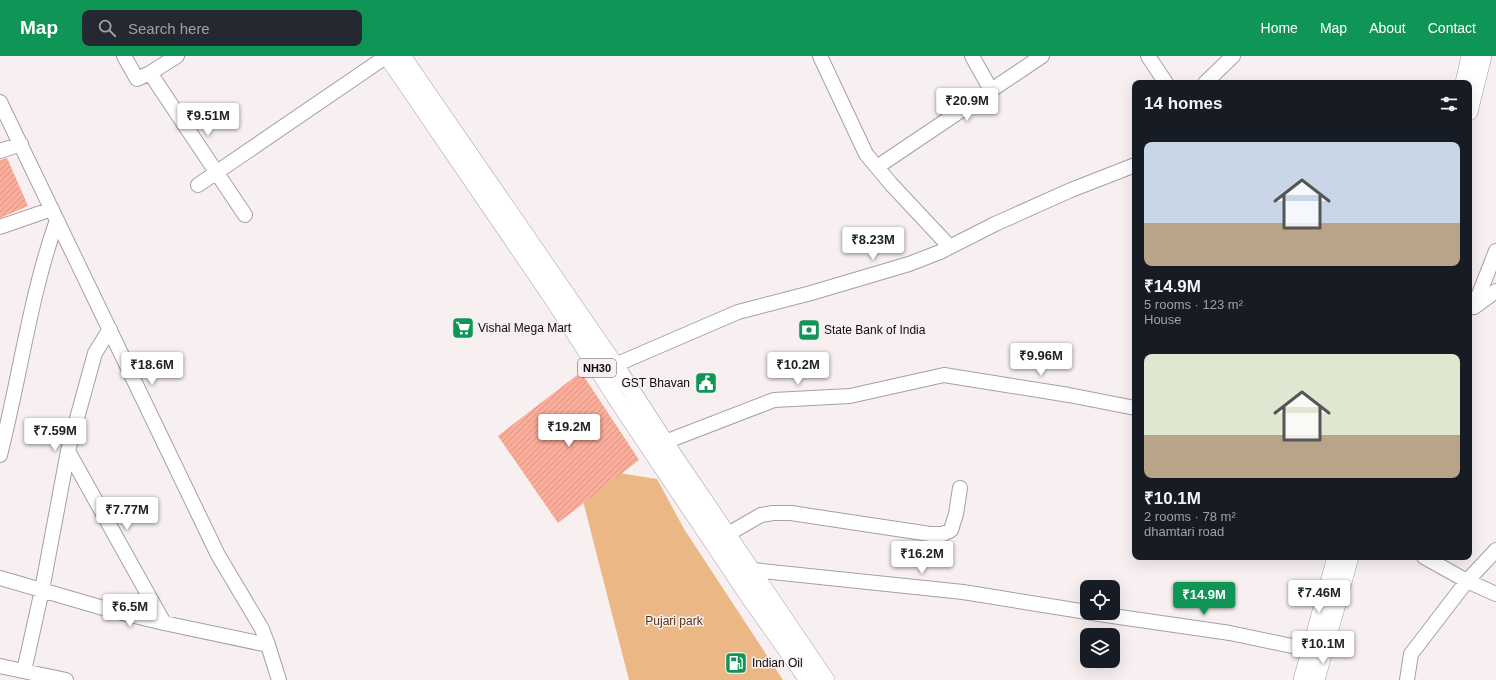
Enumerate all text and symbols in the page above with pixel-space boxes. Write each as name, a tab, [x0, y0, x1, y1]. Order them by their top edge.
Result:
search box	[82, 10, 362, 46]
text: Map	[20, 17, 58, 38]
icon: search	[96, 17, 118, 39]
text: Search here	[128, 20, 210, 37]
text: Home	[1261, 20, 1298, 36]
text: Map	[1320, 20, 1347, 36]
text: About	[1369, 20, 1406, 36]
text: Contact	[1428, 20, 1476, 36]
pin: ₹20.9M	[934, 88, 1000, 122]
text: ₹20.9M	[945, 93, 989, 108]
icon: filters	[1438, 93, 1460, 115]
text: 14 homes	[1144, 94, 1222, 113]
pin: ₹9.51M	[175, 103, 241, 137]
text: ₹9.51M	[186, 108, 230, 123]
icon: home	[1266, 168, 1338, 240]
pin: ₹8.23M	[840, 227, 906, 261]
text: ₹8.23M	[851, 232, 895, 247]
text: ₹14.9M	[1144, 277, 1201, 296]
text: 5 rooms · 123 m²	[1144, 297, 1243, 312]
text: House	[1144, 312, 1182, 327]
supermarket icon: Vishal Mega Mart	[450, 315, 476, 341]
bank icon: State Bank of India	[796, 317, 822, 343]
place label: Vishal Mega Mart	[478, 321, 572, 335]
place label: State Bank of India	[824, 323, 926, 337]
pin: ₹9.96M	[1008, 343, 1074, 377]
text: ₹9.96M	[1019, 348, 1063, 363]
pin: ₹18.6M	[119, 352, 185, 386]
pin: ₹10.2M	[765, 352, 831, 386]
text: ₹18.6M	[130, 357, 174, 372]
text: ₹10.2M	[776, 357, 820, 372]
road number: NH30	[578, 359, 616, 377]
public building icon: GST Bhavan	[693, 370, 719, 396]
place label: GST Bhavan	[622, 376, 690, 390]
icon: home	[1266, 380, 1338, 452]
pin: ₹19.2M	[536, 414, 602, 448]
pin: ₹7.59M	[22, 418, 88, 452]
text: ₹19.2M	[547, 419, 591, 434]
text: ₹7.59M	[33, 423, 77, 438]
text: ₹10.1M	[1144, 489, 1201, 508]
pin: ₹7.77M	[94, 497, 160, 531]
text: ₹7.77M	[105, 502, 149, 517]
text: 2 rooms · 78 m²	[1144, 509, 1236, 524]
text: dhamtari road	[1144, 524, 1224, 539]
pin: ₹16.2M	[889, 541, 955, 575]
text: ₹16.2M	[900, 546, 944, 561]
map controls	[1080, 580, 1120, 668]
button: locate	[1080, 580, 1120, 620]
pin: ₹7.46M	[1286, 580, 1352, 614]
pin: ₹14.9M	[1171, 582, 1237, 616]
text: ₹7.46M	[1297, 585, 1341, 600]
text: ₹14.9M	[1182, 587, 1226, 602]
pin: ₹6.5M	[102, 594, 158, 628]
text: ₹6.5M	[112, 599, 148, 614]
park label: Pujari park	[645, 614, 704, 628]
button: layers	[1080, 628, 1120, 668]
pin: ₹10.1M	[1290, 631, 1356, 665]
text: ₹10.1M	[1301, 636, 1345, 651]
fuel station icon: Indian Oil	[723, 650, 749, 676]
place label: Indian Oil	[752, 656, 803, 670]

